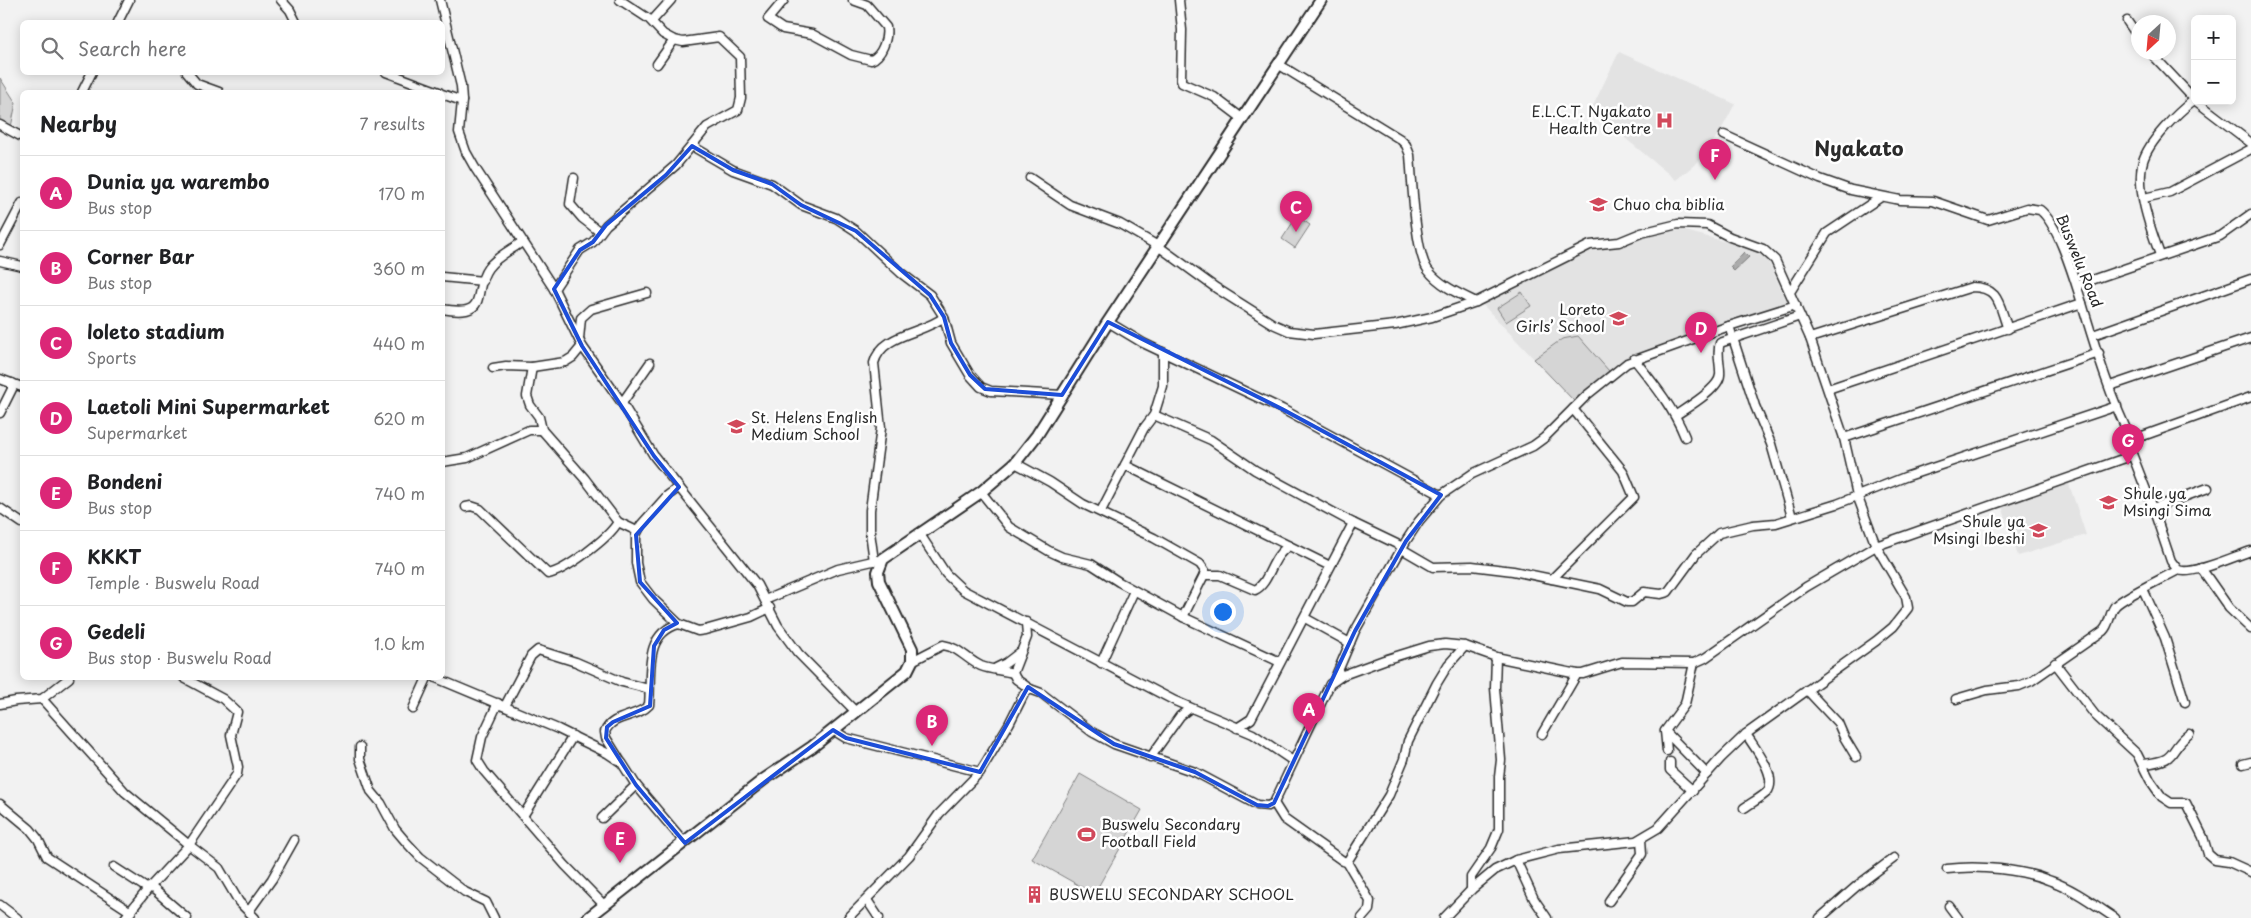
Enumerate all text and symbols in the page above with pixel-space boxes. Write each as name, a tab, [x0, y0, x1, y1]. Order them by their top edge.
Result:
north arrow	[2131, 15, 2176, 60]
map controls	[2191, 15, 2236, 105]
button: +	[2191, 15, 2236, 60]
search box	[20, 20, 445, 75]
icon: search	[38, 34, 66, 62]
text: Search here	[78, 34, 187, 62]
button: −	[2191, 60, 2236, 105]
place label: E.L.C.T. Nyakato Health Centre	[1531, 99, 1651, 139]
text: Nearby	[40, 107, 117, 139]
text: 7 results	[360, 111, 425, 135]
hospital icon: E.L.C.T. Nyakato Health Centre	[1655, 111, 1675, 131]
district label: Nyakato	[1815, 133, 1904, 163]
pin: F	[1699, 139, 1731, 180]
text: Dunia ya warembo	[87, 167, 269, 195]
text: A	[50, 181, 62, 205]
text: 170 m	[379, 181, 425, 205]
pin: C	[1280, 191, 1312, 232]
place label: Chuo cha biblia	[1613, 192, 1724, 215]
text: Bus stop	[87, 195, 152, 219]
school or university icon: Chuo cha biblia	[1589, 195, 1609, 215]
street label: Buswelu Road	[2051, 210, 2110, 311]
text: Corner Bar	[87, 242, 194, 270]
text: B	[51, 256, 61, 280]
text: 360 m	[373, 256, 425, 280]
text: Bus stop	[87, 270, 152, 294]
place label: Loreto Girls’ School	[1516, 297, 1605, 337]
school or university icon: Loreto Girls’ School	[1609, 309, 1629, 329]
pin: D	[1685, 312, 1717, 353]
text: loleto stadium	[87, 317, 225, 345]
text: C	[50, 331, 62, 355]
text: 440 m	[373, 331, 425, 355]
text: Sports	[87, 345, 136, 369]
text: Laetoli Mini Supermarket	[87, 392, 330, 420]
place label: St. Helens English Medium School	[751, 405, 878, 445]
text: D	[50, 406, 62, 430]
text: 620 m	[373, 406, 425, 430]
school or university icon: St. Helens English Medium School	[727, 417, 747, 437]
text: Supermarket	[87, 420, 187, 444]
pin: G	[2112, 424, 2144, 465]
text: Bondeni	[87, 467, 162, 495]
text: E	[51, 481, 61, 505]
text: 740 m	[375, 481, 425, 505]
place label: Shule ya Msingi Sima	[2123, 481, 2212, 521]
school or university icon: Shule ya Msingi Sima	[2099, 493, 2119, 513]
text: Bus stop	[87, 495, 152, 519]
place label: Shule ya Msingi Ibeshi	[1933, 509, 2026, 549]
school or university icon: Shule ya Msingi Ibeshi	[2029, 521, 2049, 541]
text: KKKT	[87, 542, 141, 570]
text: F	[51, 556, 61, 580]
text: 740 m	[375, 556, 425, 580]
text: Temple · Buswelu Road	[87, 570, 260, 594]
your location	[1210, 599, 1236, 625]
text: Gedeli	[87, 617, 145, 645]
text: G	[49, 631, 63, 655]
text: 1.0 km	[374, 631, 425, 655]
text: Bus stop · Buswelu Road	[87, 645, 272, 669]
pin: A	[1293, 693, 1325, 734]
pin: B	[916, 705, 948, 746]
place label: Buswelu Secondary Football Field	[1101, 812, 1241, 852]
pin: E	[604, 822, 636, 863]
sports icon: Buswelu Secondary Football Field	[1077, 824, 1097, 844]
place label: BUSWELU SECONDARY SCHOOL	[1049, 882, 1294, 905]
building icon: BUSWELU SECONDARY SCHOOL	[1025, 885, 1045, 905]

